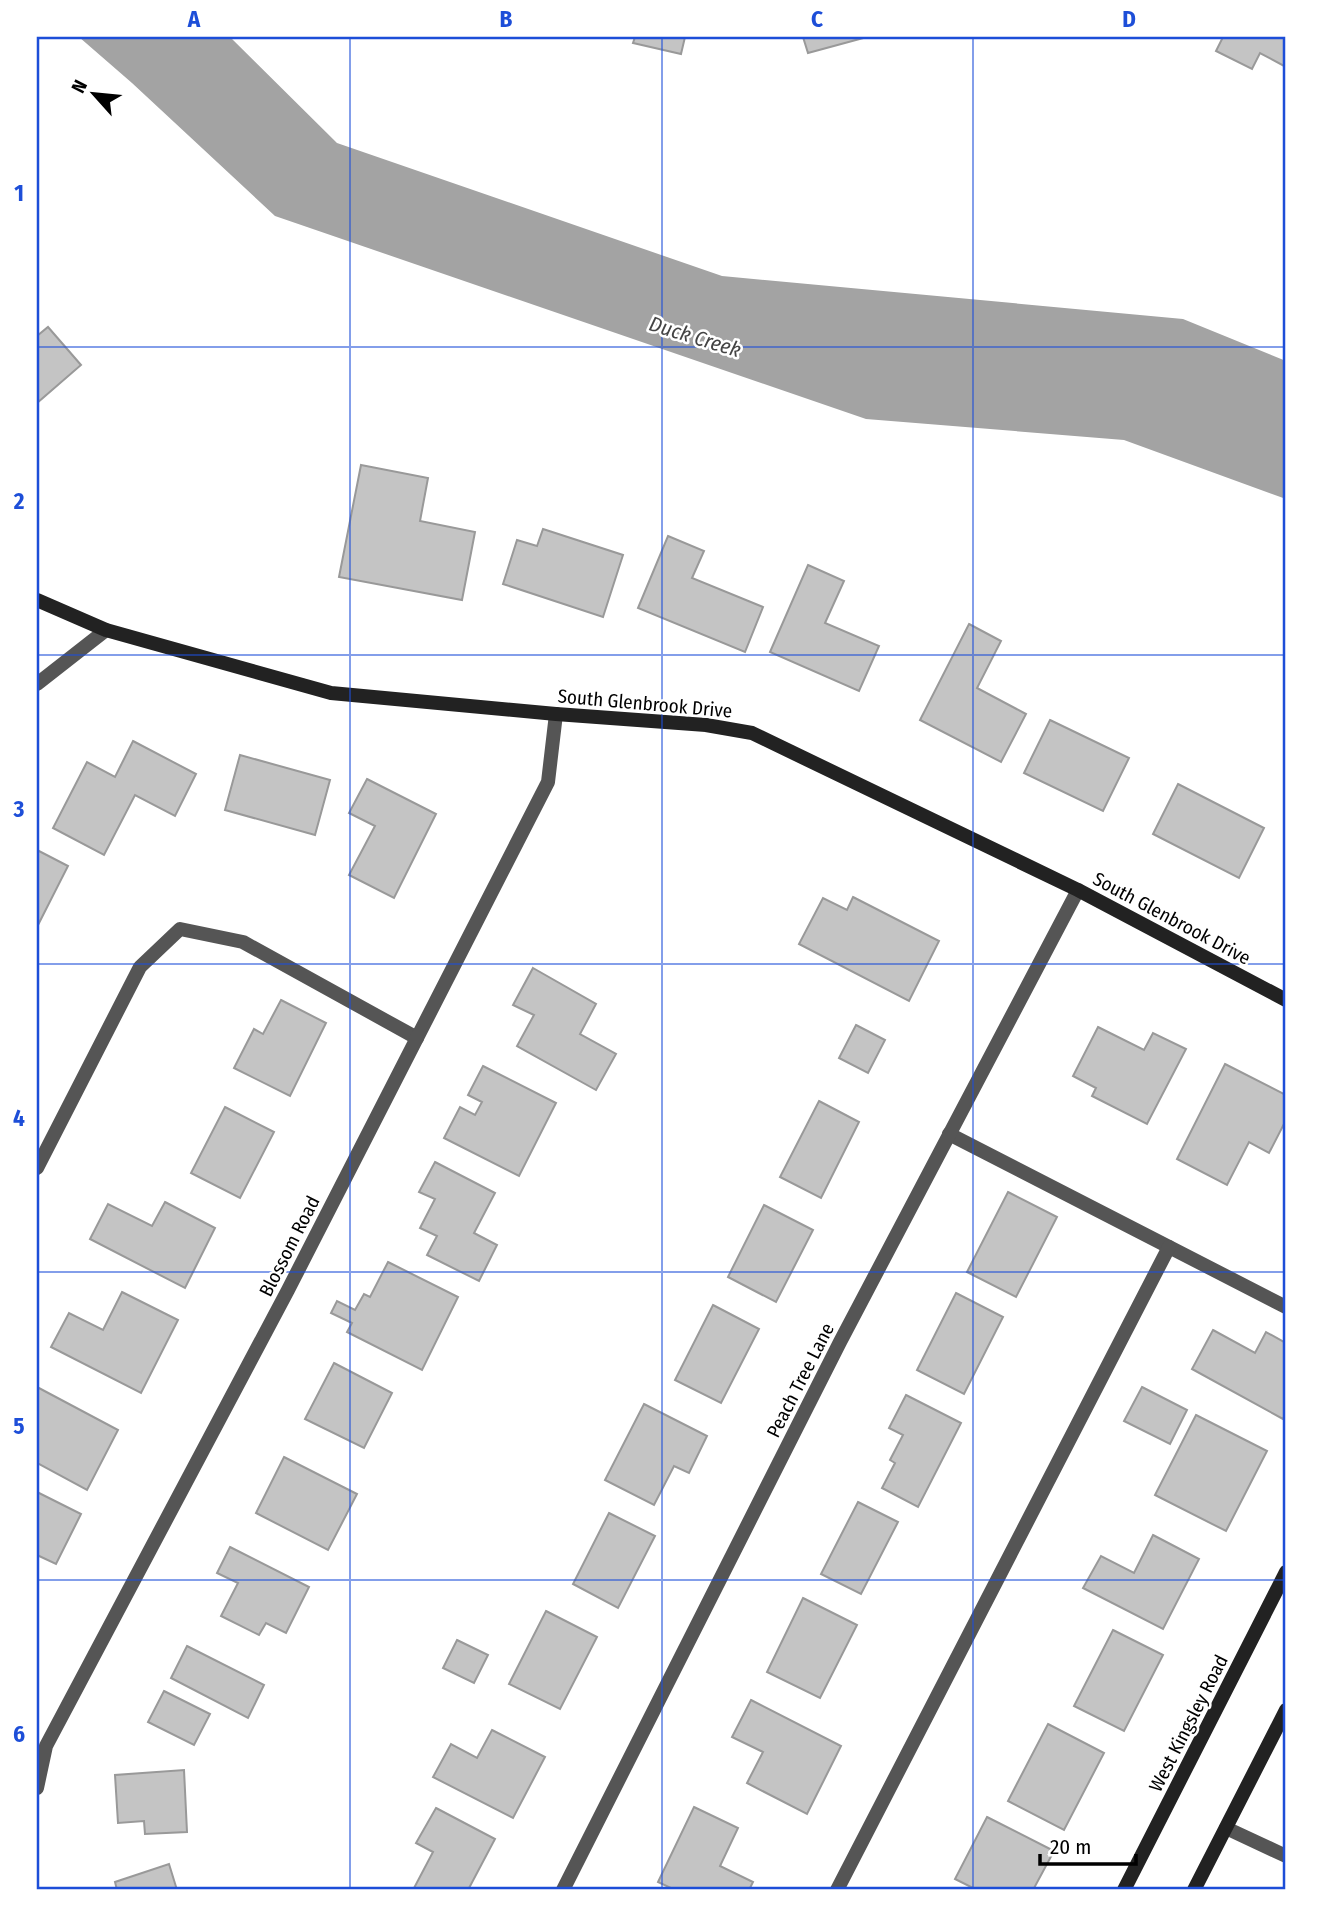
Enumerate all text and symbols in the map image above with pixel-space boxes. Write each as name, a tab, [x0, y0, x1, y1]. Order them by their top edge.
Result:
text: A	[187, 5, 201, 33]
text: B	[500, 5, 513, 33]
text: C	[811, 5, 823, 33]
text: D	[1122, 5, 1136, 33]
north arrow	[60, 60, 130, 130]
text: N	[66, 76, 92, 97]
text: 1	[14, 179, 24, 207]
water label: Duck Creek	[646, 311, 744, 363]
text: 2	[13, 487, 25, 515]
street label: South Glenbrook Drive	[557, 684, 733, 723]
text: 3	[13, 795, 25, 823]
street label: South Glenbrook Drive	[1089, 867, 1254, 970]
text: 4	[13, 1104, 25, 1132]
street label: Blossom Road	[254, 1192, 325, 1300]
street label: Peach Tree Lane	[762, 1319, 839, 1441]
text: 5	[13, 1412, 25, 1440]
street label: West Kingsley Road	[1144, 1651, 1233, 1796]
text: 6	[13, 1720, 25, 1748]
scale bar	[1040, 1822, 1136, 1866]
text: 20 m	[1050, 1834, 1091, 1860]

